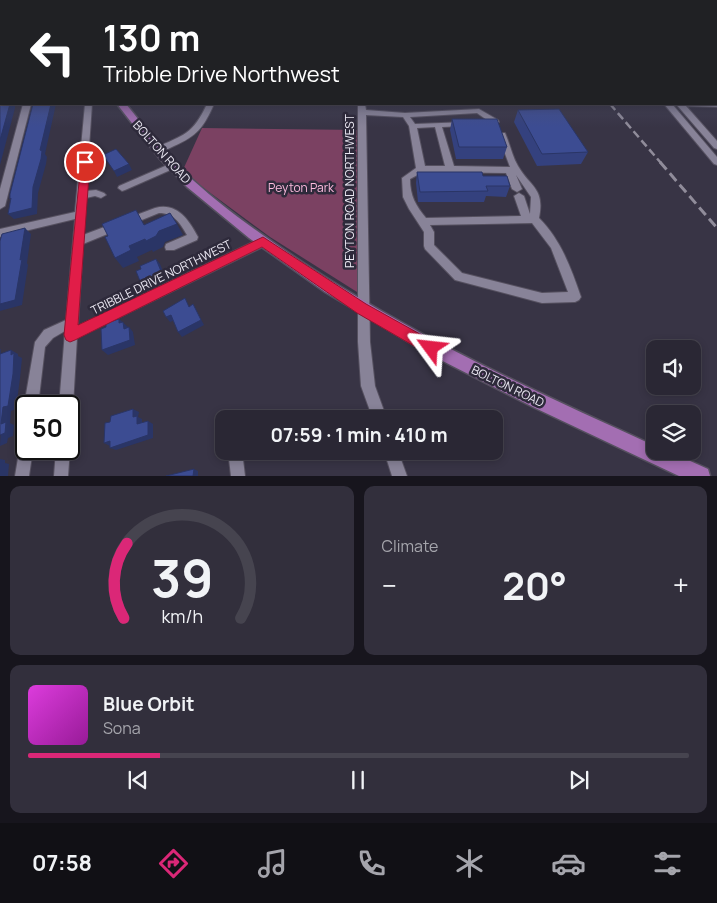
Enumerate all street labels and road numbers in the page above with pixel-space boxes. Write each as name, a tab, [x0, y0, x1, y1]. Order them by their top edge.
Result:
street label: PEYTON ROAD NORTHWEST	[341, 113, 358, 268]
street label: BOLTON ROAD	[129, 117, 195, 187]
street label: TRIBBLE DRIVE NORTHWEST	[88, 235, 235, 319]
street label: BOLTON ROAD	[469, 361, 547, 411]

